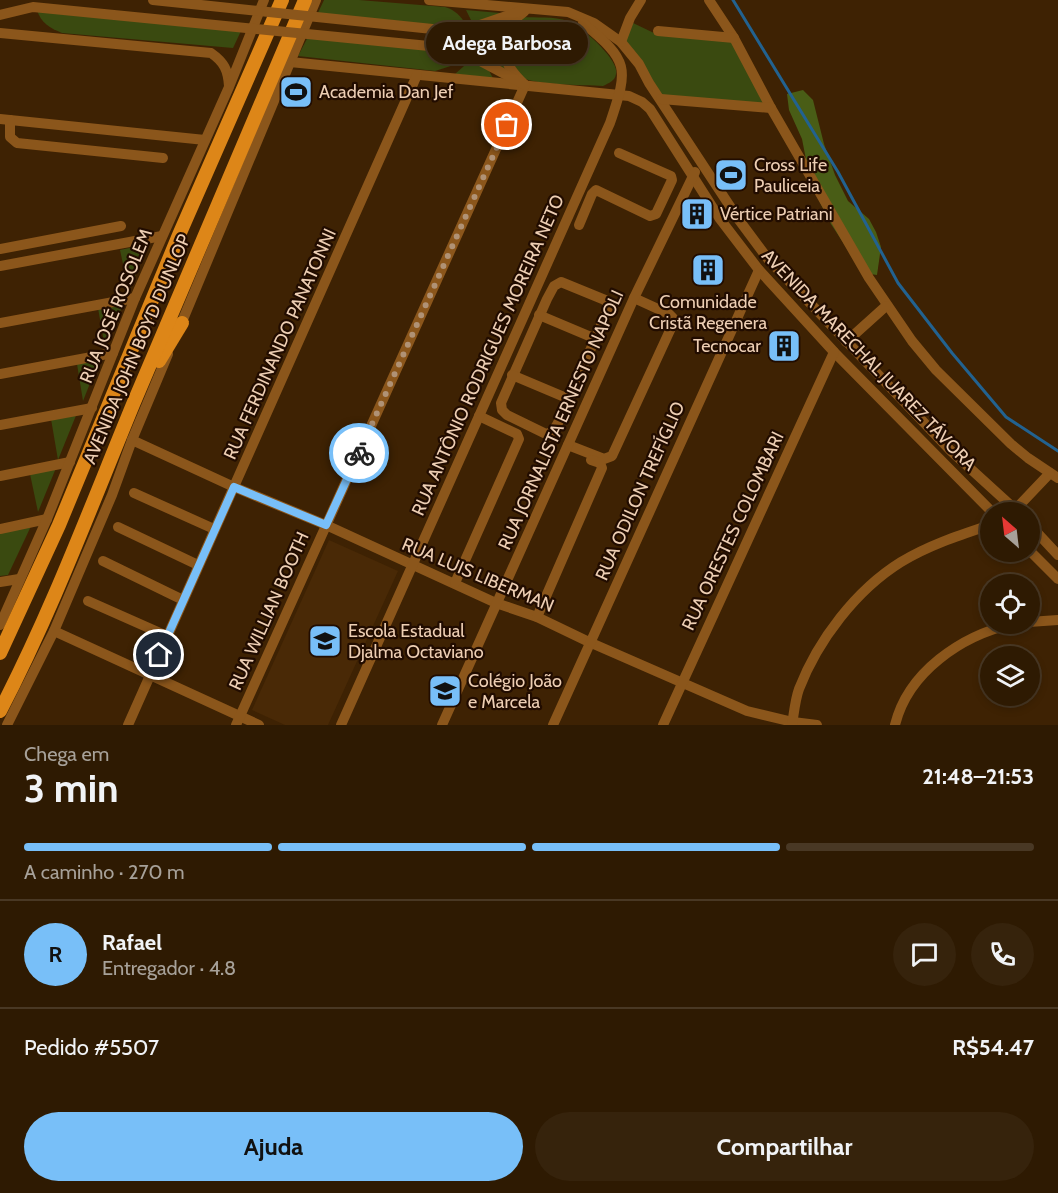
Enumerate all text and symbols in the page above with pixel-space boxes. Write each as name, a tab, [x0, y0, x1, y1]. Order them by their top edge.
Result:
callout: Adega Barbosa	[426, 23, 588, 65]
text: Adega Barbosa	[443, 31, 571, 55]
sports icon: Academia Dan Jef	[278, 74, 314, 110]
place label: Academia Dan Jef	[319, 81, 453, 103]
pin	[481, 99, 532, 150]
icon: bag	[490, 108, 523, 141]
place label: Cross Life Pauliceia	[754, 154, 827, 197]
sports icon: Cross Life Pauliceia	[713, 157, 749, 193]
street label: RUA ANTÔNIO RODRIGUES MOREIRA NETO	[407, 191, 569, 519]
building icon: Vértice Patriani	[679, 196, 715, 232]
place label: Vértice Patriani	[720, 203, 833, 225]
street label: RUA FERDINANDO PANATONNI	[219, 225, 341, 463]
street label: RUA JOSÉ ROSOLEM	[75, 226, 157, 386]
street label: AVENIDA JOHN BOYD DUNLOP	[79, 231, 195, 467]
street label: AVENIDA MARECHAL JUAREZ TÁVORA	[757, 245, 981, 475]
building icon: Comunidade Cristã Regenera	[690, 252, 726, 288]
street label: RUA JORNALISTA ERNESTO NAPOLI	[494, 287, 628, 553]
place label: Comunidade Cristã Regenera	[649, 291, 767, 334]
building icon: Tecnocar	[766, 328, 802, 364]
place label: Tecnocar	[693, 335, 761, 357]
street label: RUA ODILON TREFÍGLIO	[591, 398, 689, 584]
courier	[329, 423, 389, 483]
street label: RUA ORESTES COLOMBARI	[677, 428, 789, 634]
icon: bike	[343, 437, 376, 470]
north arrow	[980, 502, 1040, 562]
map controls	[980, 502, 1040, 706]
street label: RUA WILLIAN BOOTH	[224, 528, 314, 694]
street label: RUA LUIS LIBERMAN	[399, 533, 557, 617]
button: locate	[980, 574, 1040, 634]
place label: Escola Estadual Djalma Octaviano	[348, 620, 484, 663]
school or university icon: Escola Estadual Djalma Octaviano	[307, 623, 343, 659]
pin	[133, 629, 184, 680]
icon: home	[142, 638, 175, 671]
button: layers	[980, 646, 1040, 706]
place label: Colégio João e Marcela	[468, 670, 562, 713]
school or university icon: Colégio João e Marcela	[427, 673, 463, 709]
text: Chega em	[24, 742, 109, 766]
text: 21:48–21:53	[922, 763, 1034, 790]
text: 3 min	[24, 764, 119, 812]
text: A caminho · 270 m	[24, 860, 184, 884]
button: chat	[893, 923, 956, 986]
button: phone	[971, 923, 1034, 986]
text: Rafael	[102, 929, 162, 956]
text: R	[49, 941, 62, 968]
text: Entregador · 4.8	[102, 956, 236, 980]
text: Pedido #5507	[24, 1034, 159, 1061]
text: R$54.47	[952, 1034, 1034, 1061]
button: Ajuda	[24, 1112, 523, 1181]
button: Compartilhar	[535, 1112, 1034, 1181]

